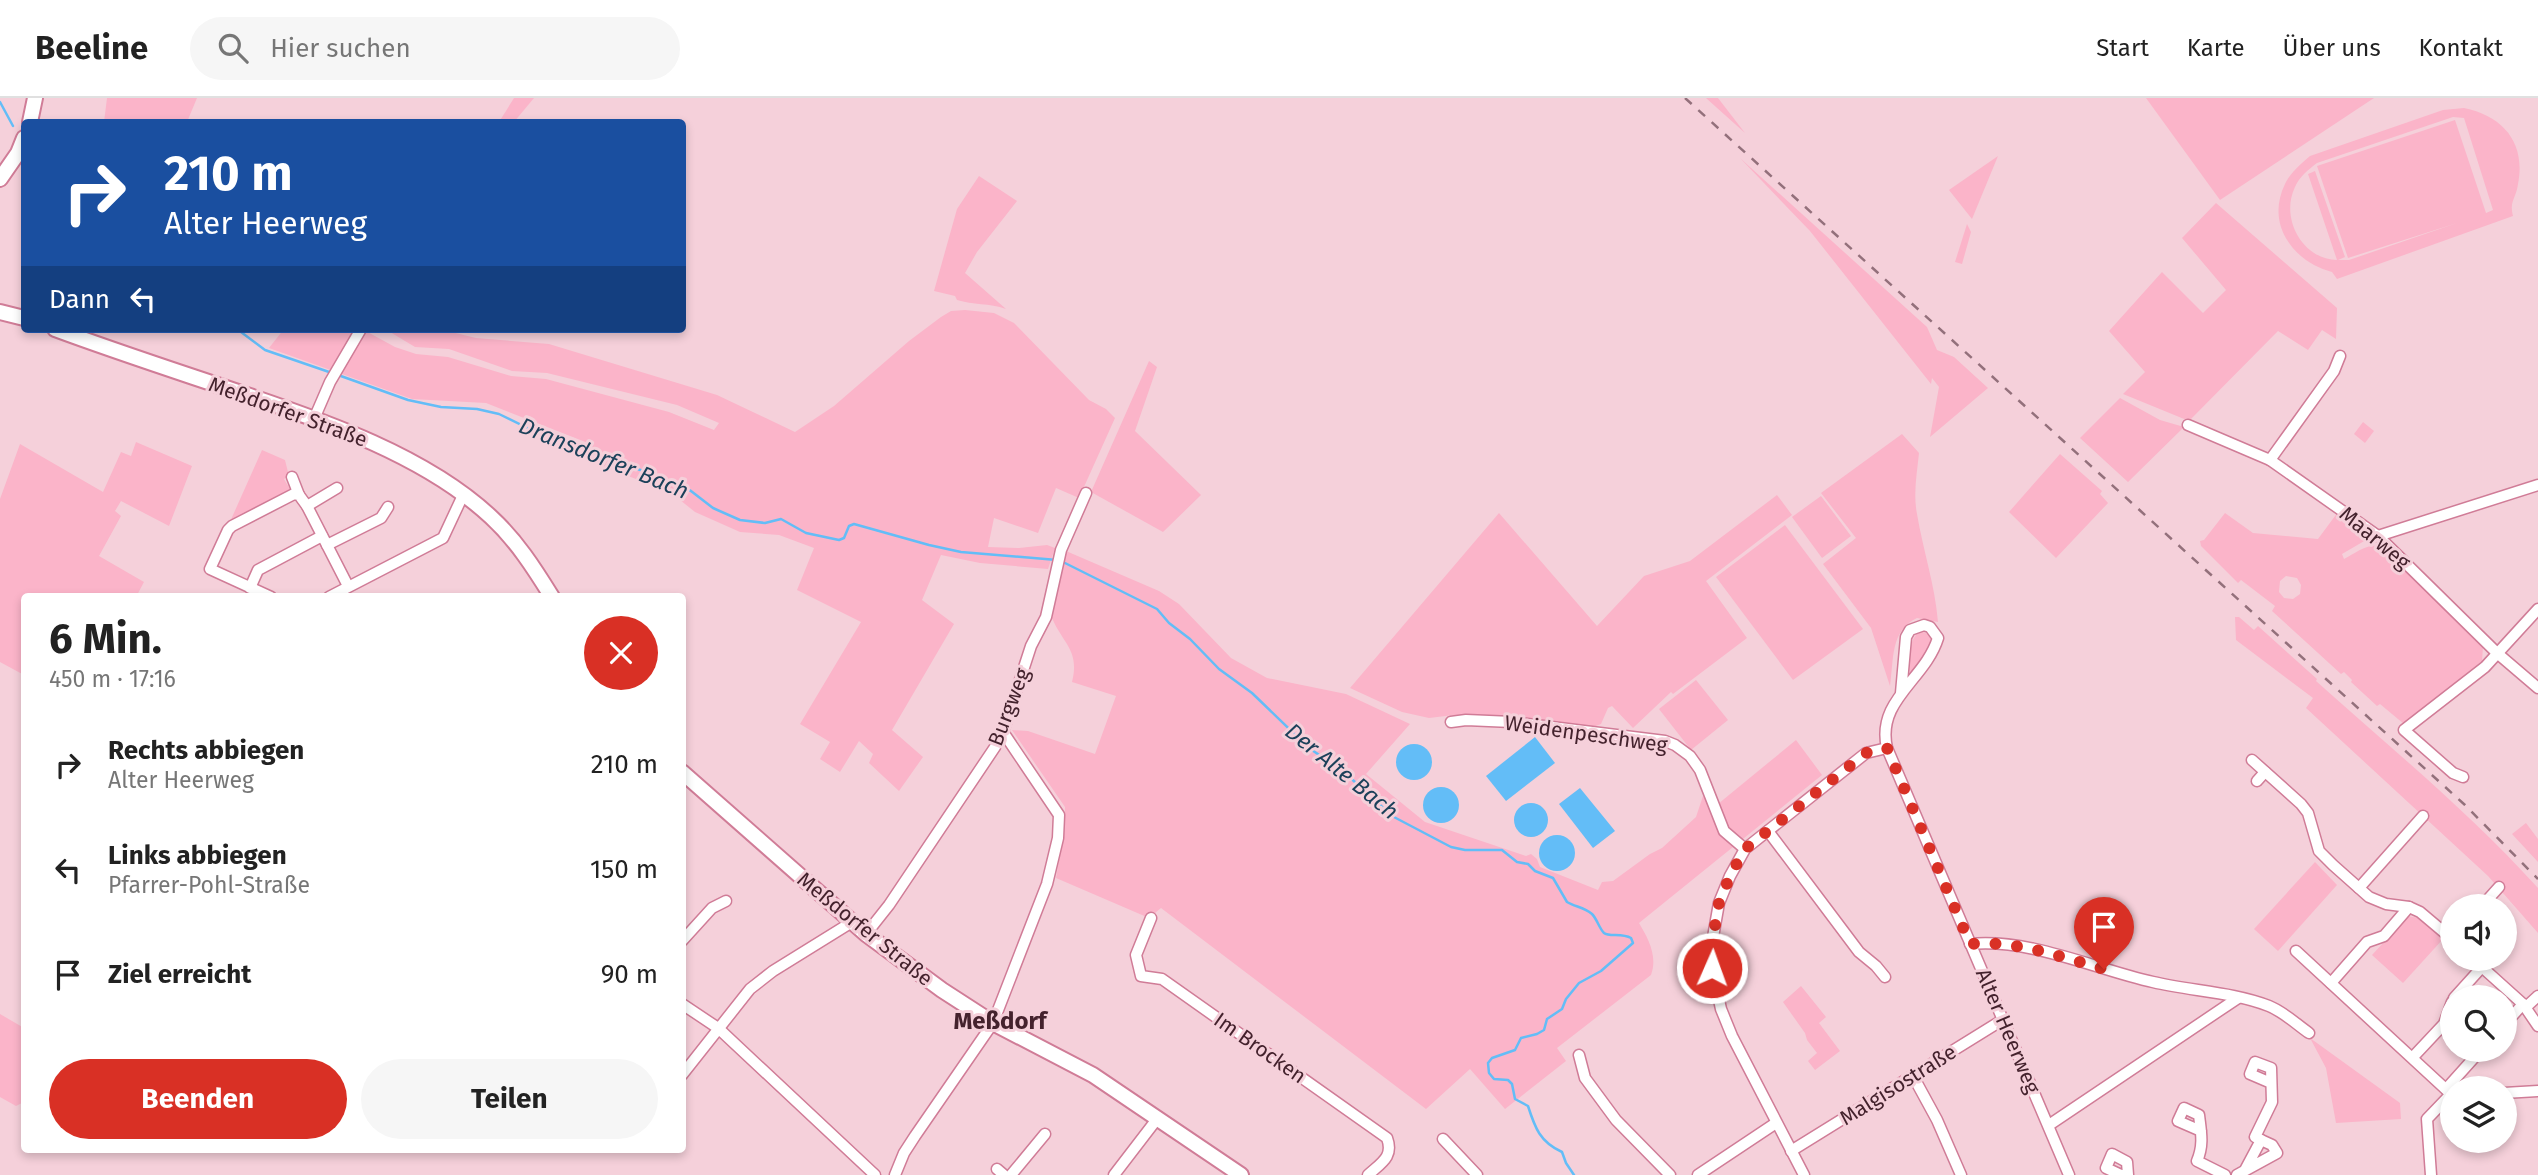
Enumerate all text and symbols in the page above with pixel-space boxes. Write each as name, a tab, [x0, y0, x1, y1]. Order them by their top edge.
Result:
search box	[190, 17, 680, 80]
text: Beeline	[35, 28, 148, 68]
icon: search	[214, 29, 252, 67]
text: Hier suchen	[270, 33, 411, 64]
text: Start	[2096, 34, 2149, 62]
text: Karte	[2187, 34, 2245, 62]
text: Über uns	[2283, 34, 2381, 62]
text: Kontakt	[2419, 34, 2503, 62]
text: 210 m	[164, 144, 293, 203]
icon: right	[49, 147, 140, 238]
text: Alter Heerweg	[164, 204, 367, 242]
icon: left	[124, 280, 162, 318]
text: Dann	[49, 284, 110, 315]
street label: Meßdorfer Straße	[205, 371, 371, 453]
water label: Dransdorfer Bach	[515, 411, 693, 505]
street label: Maarweg	[2334, 501, 2416, 575]
text: 6 Min.	[49, 614, 162, 664]
button: close	[584, 616, 658, 690]
street label: Burgweg	[982, 664, 1036, 750]
text: 450 m · 17:16	[49, 665, 176, 693]
street label: Weidenpeschweg	[1503, 710, 1669, 758]
water label: Der Alte Bach	[1280, 717, 1404, 825]
text: Rechts abbiegen	[108, 735, 304, 766]
icon: right	[49, 746, 87, 784]
text: 210 m	[591, 749, 658, 780]
text: Alter Heerweg	[108, 766, 254, 794]
text: Links abbiegen	[108, 840, 287, 871]
icon: left	[49, 851, 87, 889]
text: 150 m	[590, 854, 658, 885]
street label: Meßdorfer Straße	[792, 866, 938, 992]
text: Pfarrer-Pohl-Straße	[108, 871, 310, 899]
map controls	[2440, 894, 2517, 1153]
button: sound	[2440, 894, 2517, 971]
pin	[2074, 897, 2134, 969]
icon: arrive	[2085, 908, 2123, 946]
position arrow	[1675, 931, 1749, 1005]
icon: arrive	[49, 956, 87, 994]
text: Ziel erreicht	[108, 959, 251, 990]
text: 90 m	[601, 959, 658, 990]
street label: Alter Heerweg	[1970, 965, 2046, 1097]
button: search	[2440, 985, 2517, 1062]
district label: Meßdorf	[953, 1007, 1049, 1035]
street label: Im Brocken	[1209, 1007, 1311, 1089]
street label: Malgisostraße	[1835, 1039, 1961, 1131]
button: Beenden	[49, 1059, 347, 1139]
button: Teilen	[361, 1059, 658, 1139]
button: layers	[2440, 1076, 2517, 1153]

